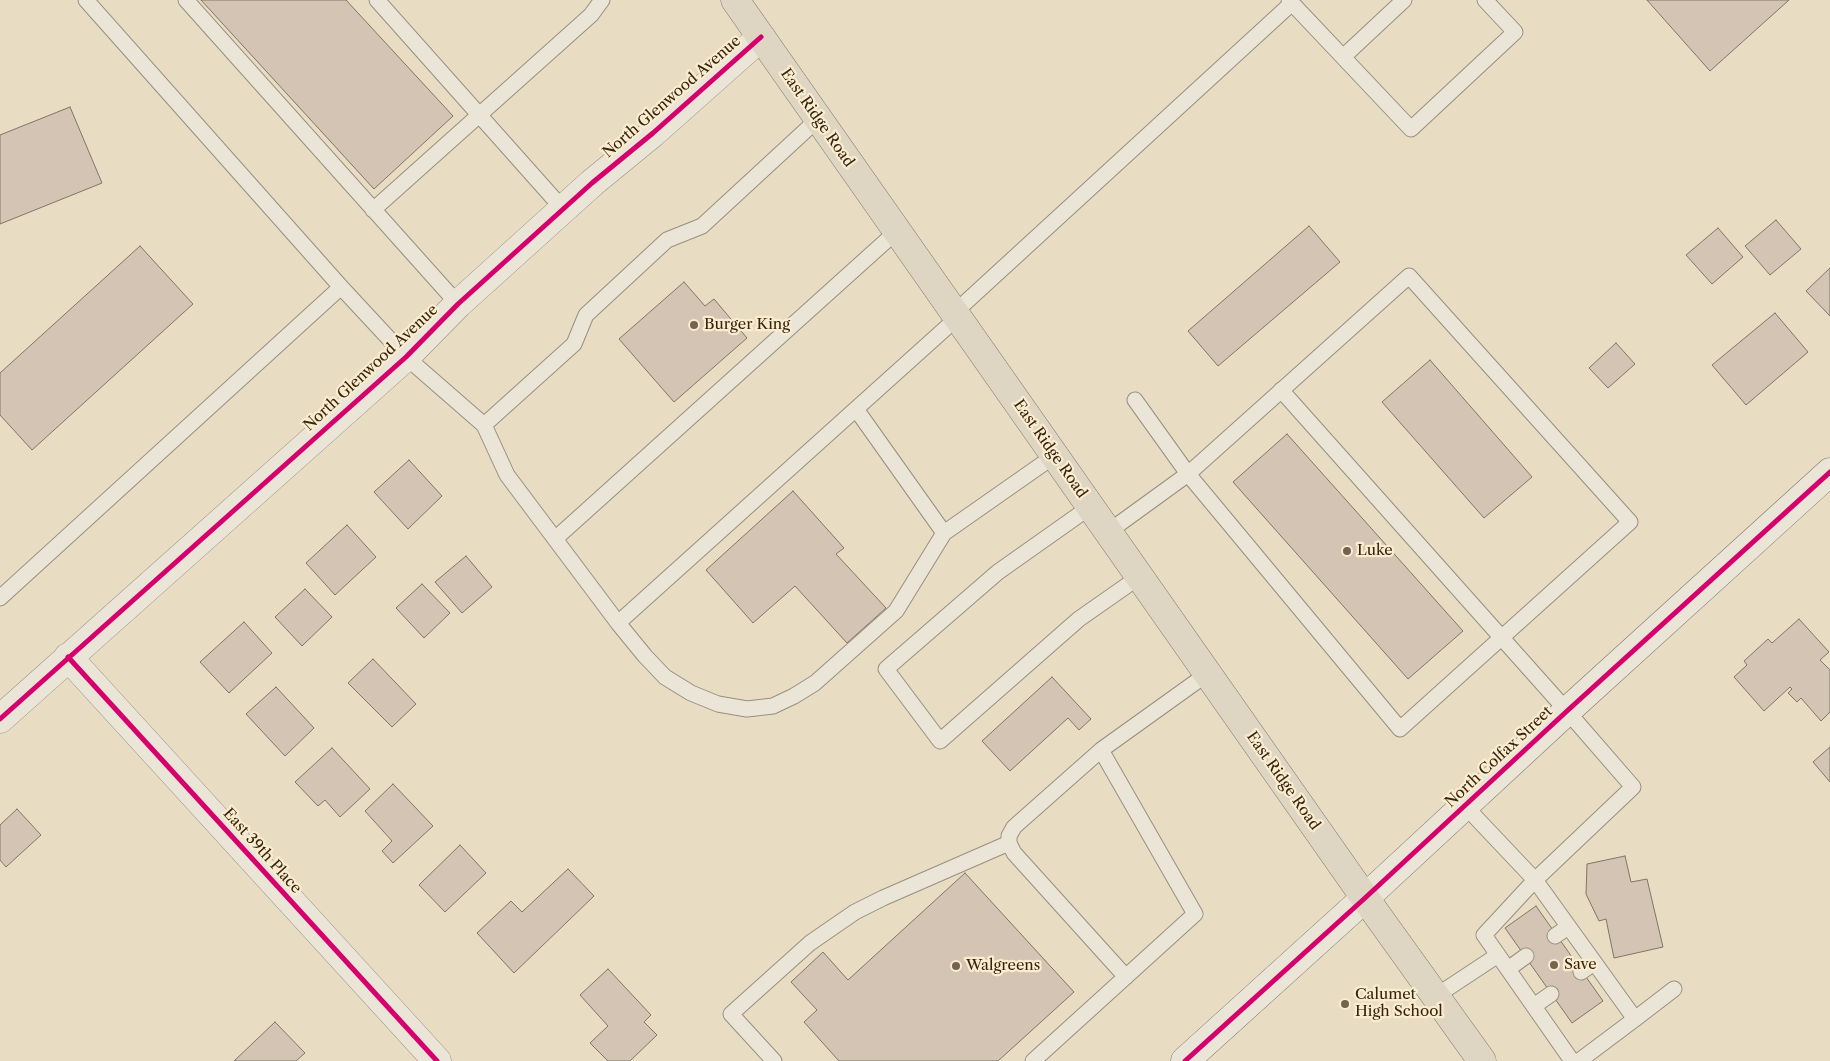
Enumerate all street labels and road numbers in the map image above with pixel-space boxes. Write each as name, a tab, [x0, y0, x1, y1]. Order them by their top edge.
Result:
street label: North Glenwood Avenue	[599, 32, 745, 162]
street label: East Ridge Road	[776, 65, 858, 171]
street label: North Glenwood Avenue	[300, 301, 442, 435]
street label: East Ridge Road	[1009, 396, 1091, 502]
street label: North Colfax Street	[1442, 703, 1556, 811]
street label: East Ridge Road	[1242, 728, 1324, 834]
street label: East 39th Place	[219, 805, 305, 897]

